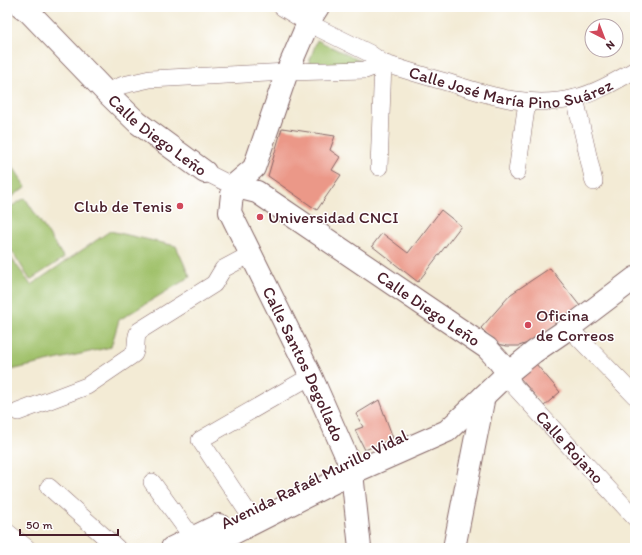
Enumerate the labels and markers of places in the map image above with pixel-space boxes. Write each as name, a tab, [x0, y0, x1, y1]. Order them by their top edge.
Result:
place label: Club de Tenis	[74, 196, 172, 216]
marker: Club de Tenis	[175, 201, 185, 211]
place label: Universidad CNCI	[268, 207, 399, 227]
marker: Universidad CNCI	[255, 212, 265, 222]
place label: Oficina de Correos	[536, 305, 614, 345]
marker: Oficina de Correos	[523, 320, 533, 330]

